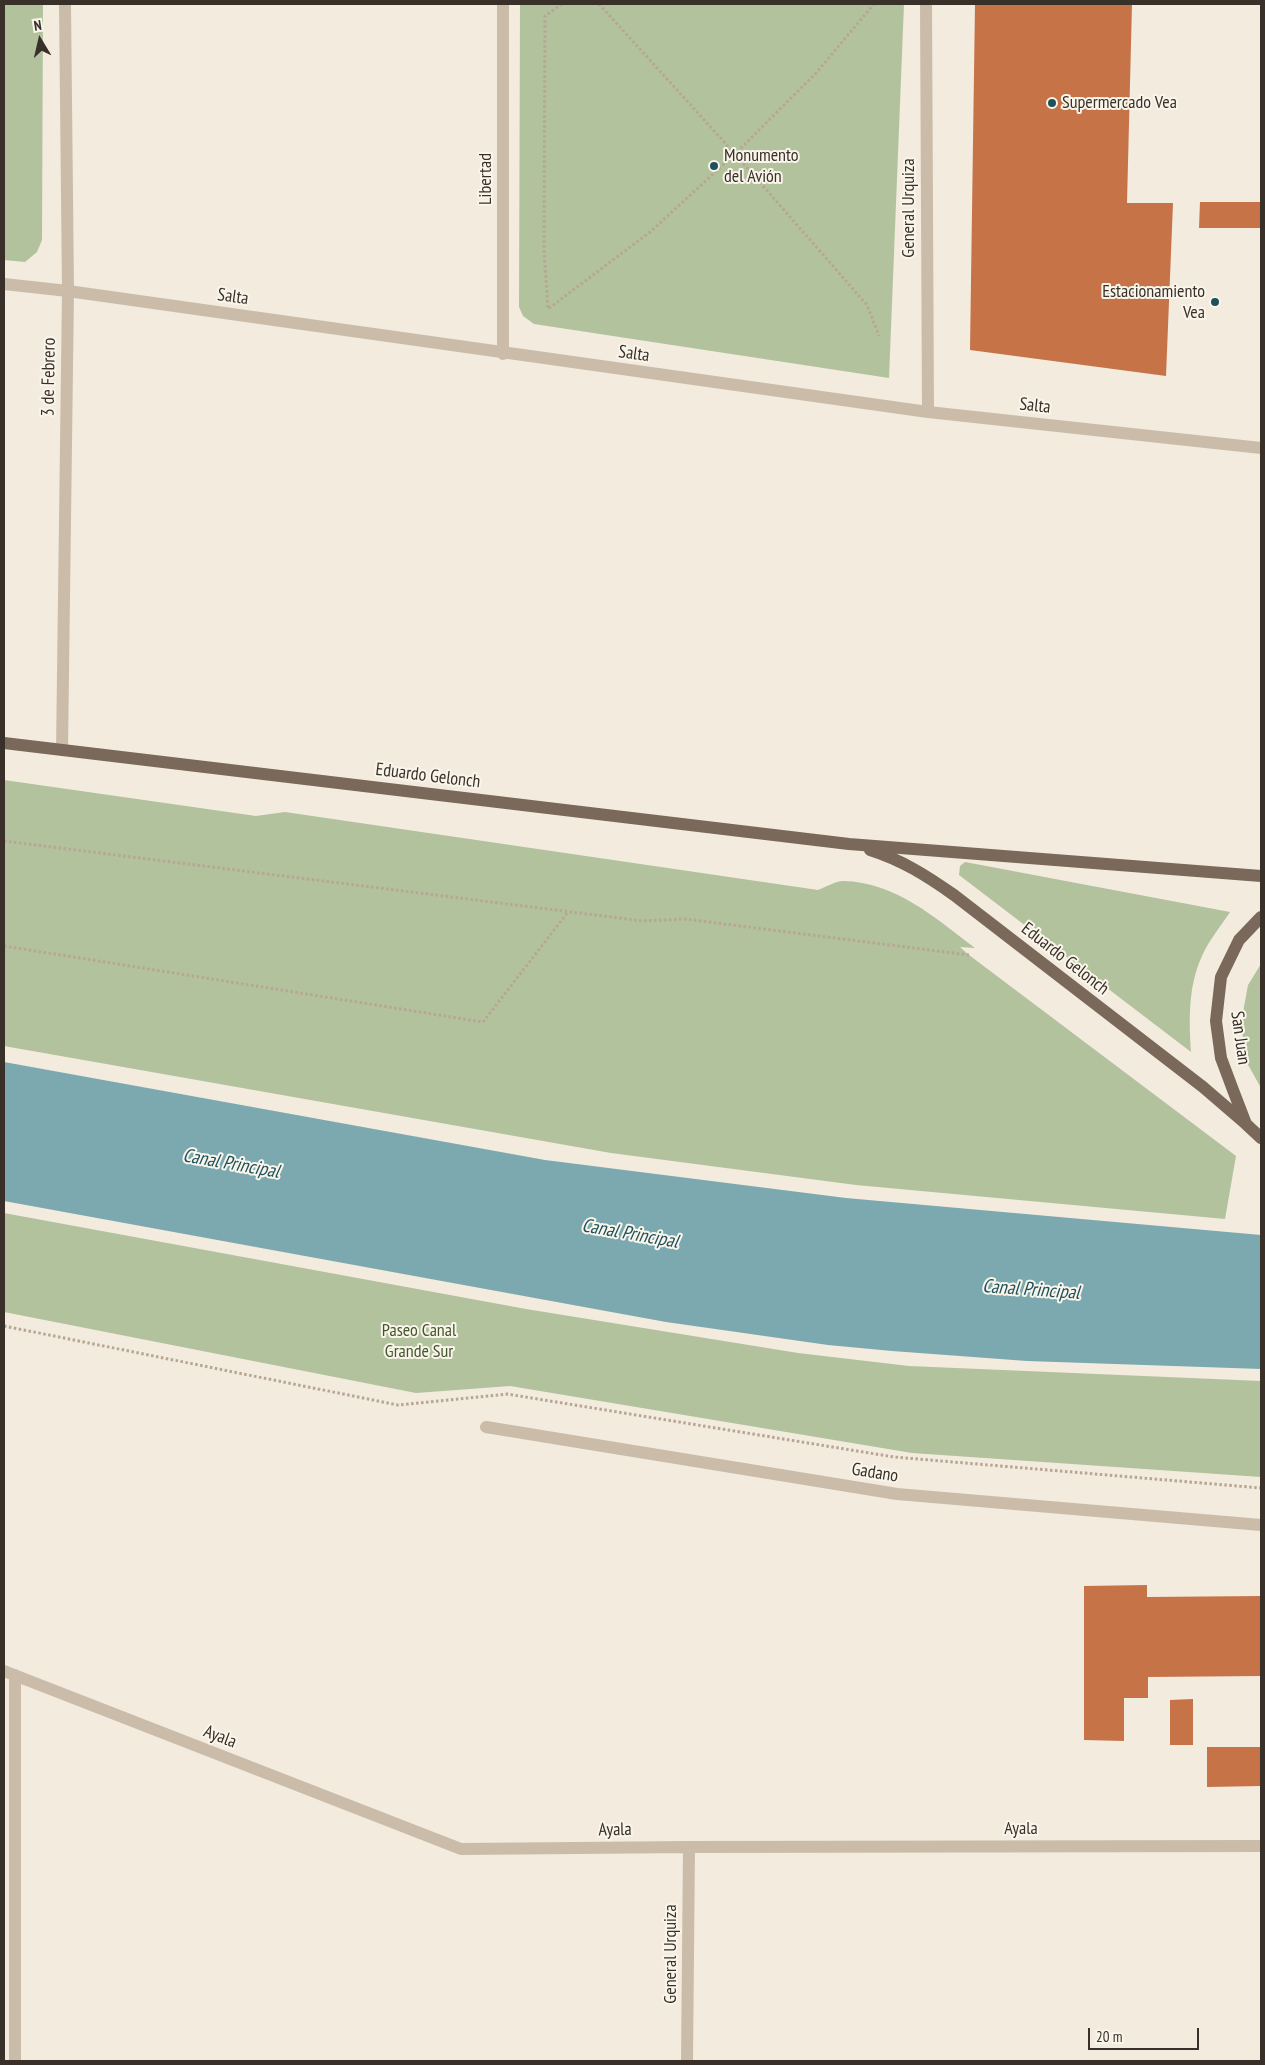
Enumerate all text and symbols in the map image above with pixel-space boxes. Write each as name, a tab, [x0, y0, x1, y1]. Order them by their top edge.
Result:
north arrow	[15, 15, 65, 65]
text: N	[33, 16, 43, 35]
place label: Supermercado Vea	[1062, 92, 1177, 114]
marker: Supermercado Vea	[1046, 97, 1058, 109]
place label: Monumento del Avión	[724, 145, 799, 188]
street label: Libertad	[475, 153, 497, 205]
street label: General Urquiza	[898, 158, 920, 258]
marker: Monumento del Avión	[708, 160, 720, 172]
place label: Estacionamiento Vea	[1102, 281, 1205, 324]
street label: Salta	[216, 284, 250, 310]
marker: Estacionamiento Vea	[1209, 296, 1221, 308]
street label: 3 de Febrero	[38, 337, 60, 417]
street label: Salta	[617, 341, 651, 367]
street label: Salta	[1018, 394, 1052, 418]
street label: Eduardo Gelonch	[374, 759, 482, 793]
street label: Eduardo Gelonch	[1017, 918, 1113, 1000]
street label: San Juan	[1226, 1010, 1254, 1066]
water label: Canal Principal	[181, 1144, 281, 1184]
water label: Canal Principal	[580, 1214, 680, 1254]
water label: Canal Principal	[982, 1275, 1080, 1305]
park label: Paseo Canal Grande Sur	[382, 1320, 456, 1362]
street label: Gadano	[850, 1459, 900, 1487]
street label: Ayala	[201, 1721, 239, 1753]
street label: Ayala	[1004, 1818, 1038, 1840]
street label: Ayala	[598, 1819, 632, 1841]
street label: General Urquiza	[660, 1904, 682, 2004]
scale bar	[1090, 2018, 1201, 2050]
text: 20 m	[1096, 2027, 1122, 2046]

